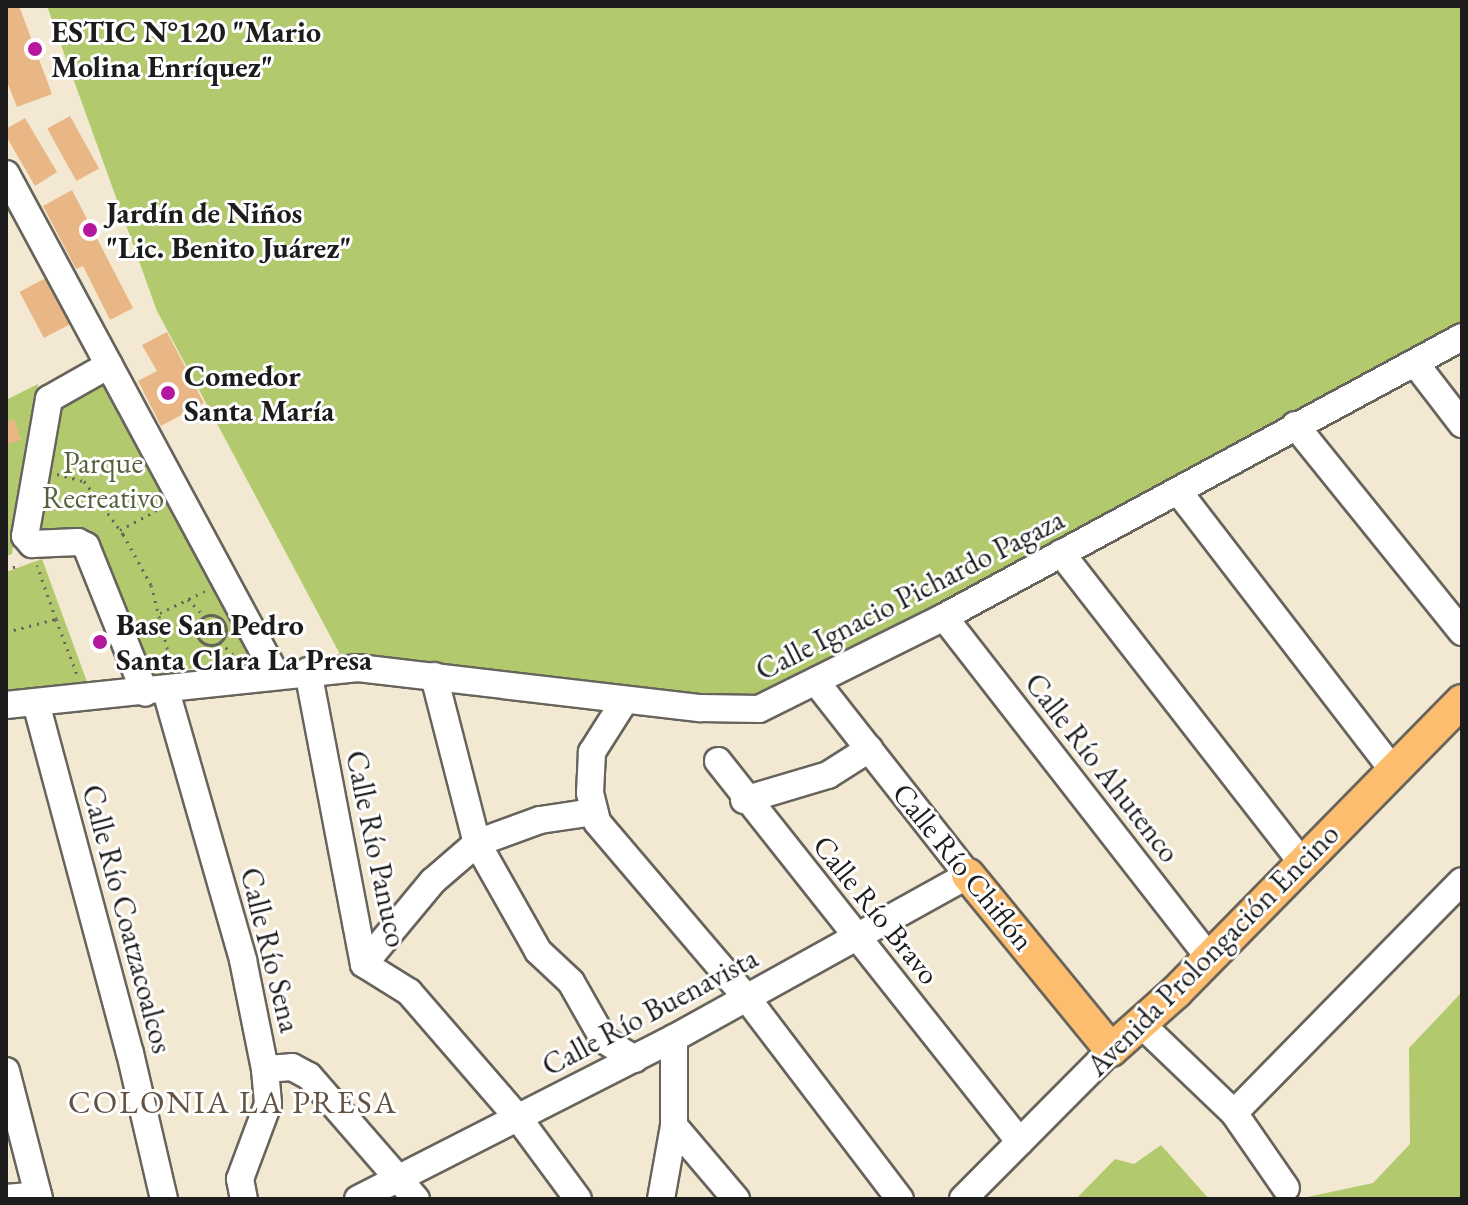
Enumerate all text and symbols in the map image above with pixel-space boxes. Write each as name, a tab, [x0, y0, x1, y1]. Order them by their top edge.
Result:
place label: ESTIC N°120 "Mario Molina Enríquez"	[51, 14, 321, 84]
marker: ESTIC N°120 "Mario Molina Enríquez"	[26, 40, 44, 58]
place label: Jardín de Niños "Lic. Benito Juárez"	[106, 195, 351, 266]
marker: Jardín de Niños "Lic. Benito Juárez"	[81, 221, 99, 239]
place label: Comedor Santa María	[184, 358, 334, 428]
marker: Comedor Santa María	[159, 384, 177, 402]
park label: Parque Recreativo	[42, 445, 164, 516]
street label: Calle Ignacio Pichardo Pagaza	[750, 502, 1070, 688]
place label: Base San Pedro Santa Clara La Presa	[116, 607, 372, 678]
marker: Base San Pedro Santa Clara La Presa	[91, 633, 109, 651]
street label: Calle Río Ahutenco	[1017, 666, 1187, 870]
street label: Calle Río Panuco	[338, 747, 414, 951]
street label: Calle Río Chiflón	[885, 776, 1041, 958]
street label: Calle Río Coatzacoalcos	[74, 781, 180, 1057]
street label: Avenida Prolongación Encino	[1079, 816, 1347, 1084]
street label: Calle Río Bravo	[805, 828, 947, 992]
street label: Calle Río Sena	[232, 864, 308, 1036]
street label: Calle Río Buenavista	[536, 940, 764, 1084]
district label: COLONIA LA PRESA	[68, 1083, 398, 1121]

